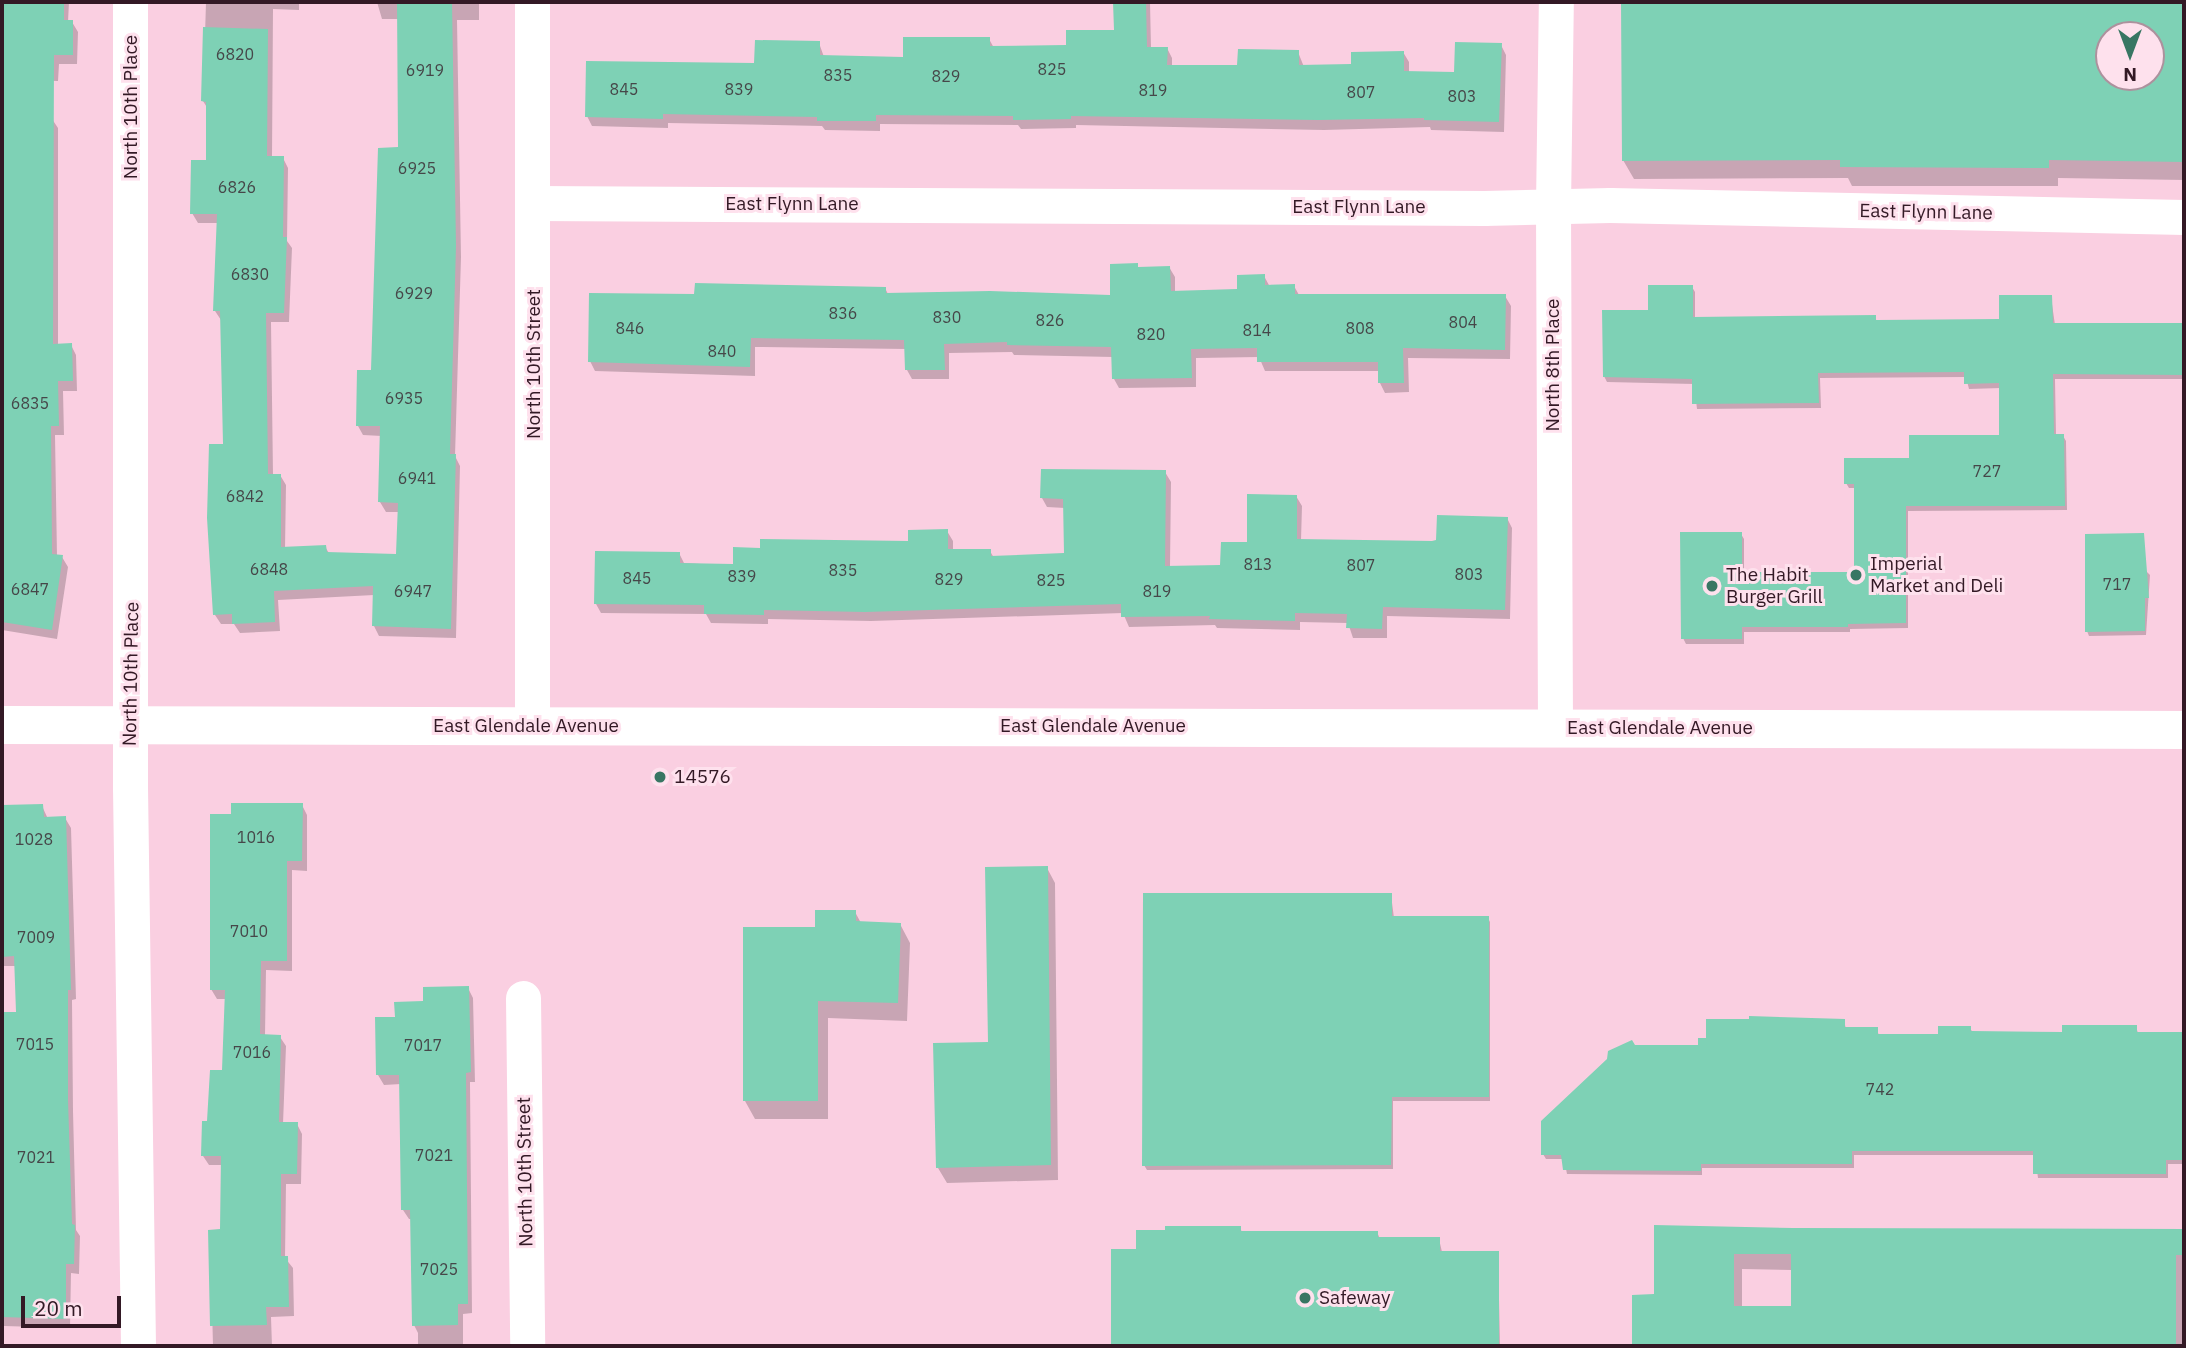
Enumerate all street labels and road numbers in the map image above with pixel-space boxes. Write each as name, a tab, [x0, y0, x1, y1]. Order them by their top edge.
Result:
street label: North 10th Place	[120, 35, 142, 179]
street label: East Flynn Lane	[725, 193, 859, 215]
street label: East Flynn Lane	[1292, 196, 1426, 218]
street label: East Flynn Lane	[1859, 199, 1993, 225]
street label: North 10th Street	[523, 289, 545, 439]
street label: North 8th Place	[1542, 298, 1564, 432]
street label: North 10th Place	[118, 602, 144, 746]
street label: East Glendale Avenue	[433, 715, 619, 737]
street label: East Glendale Avenue	[1000, 715, 1186, 737]
street label: East Glendale Avenue	[1567, 717, 1753, 739]
street label: North 10th Street	[512, 1097, 538, 1247]

